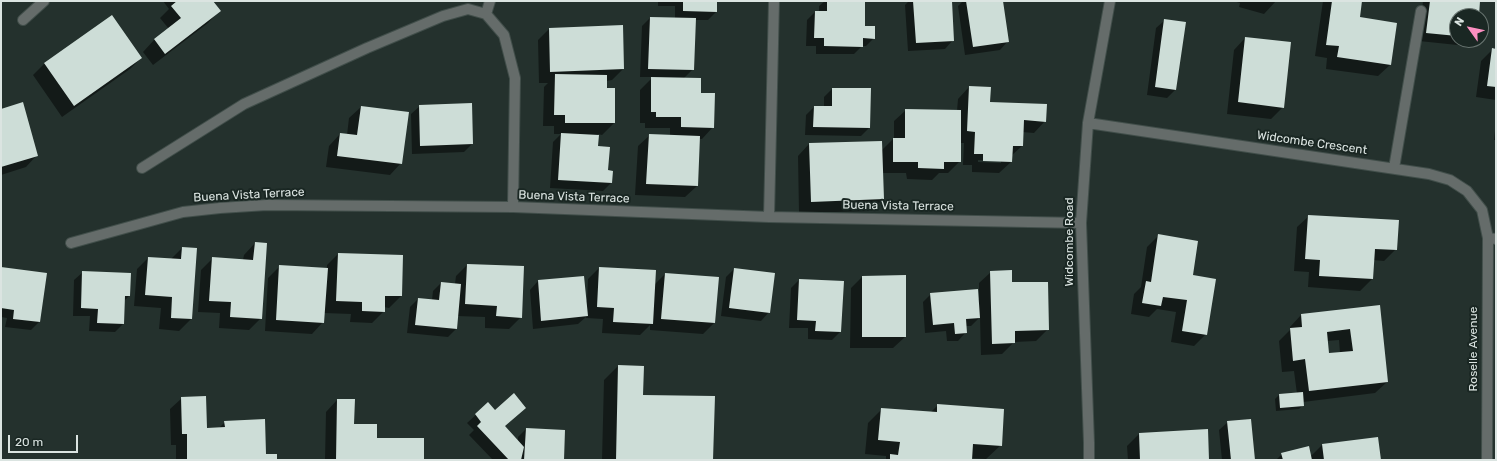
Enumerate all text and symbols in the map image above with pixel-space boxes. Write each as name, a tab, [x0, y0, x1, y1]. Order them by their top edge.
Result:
north arrow	[1449, 8, 1489, 48]
text: N	[1452, 15, 1467, 29]
street label: Widcombe Crescent	[1256, 128, 1368, 158]
street label: Buena Vista Terrace	[193, 185, 305, 205]
street label: Buena Vista Terrace	[518, 188, 630, 206]
street label: Widcombe Road	[1063, 197, 1077, 287]
street label: Buena Vista Terrace	[842, 198, 954, 214]
street label: Roselle Avenue	[1467, 306, 1481, 392]
scale bar	[10, 427, 80, 453]
text: 20 m	[15, 435, 43, 449]

